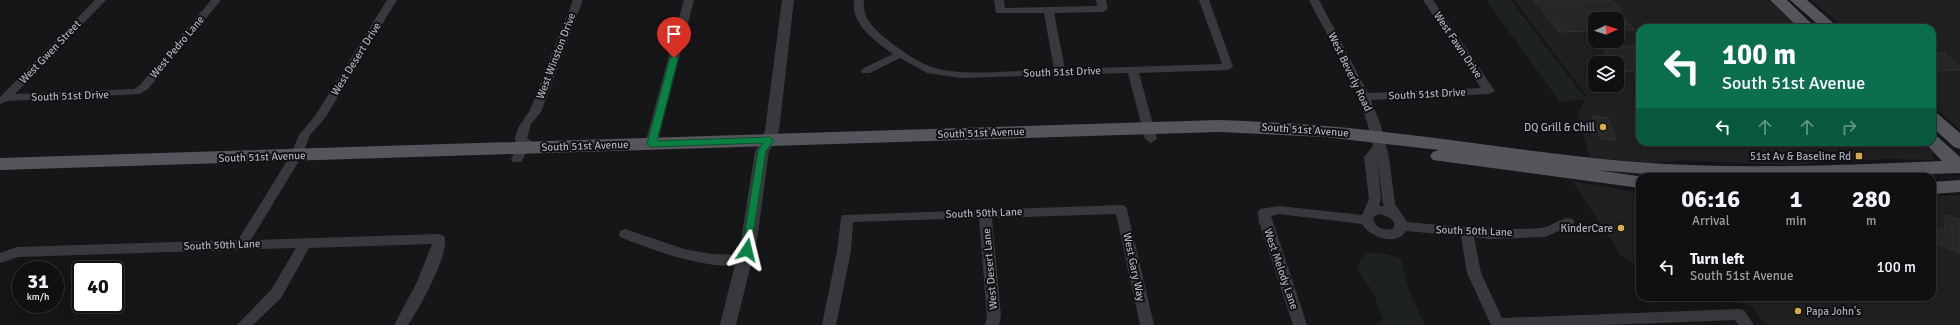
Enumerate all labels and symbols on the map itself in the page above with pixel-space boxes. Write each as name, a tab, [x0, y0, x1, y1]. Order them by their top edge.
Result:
street label: West Fawn Drive	[1431, 9, 1485, 81]
street label: West Winston Drive	[534, 11, 578, 101]
north arrow	[1588, 12, 1624, 48]
street label: West Pedro Lane	[147, 13, 207, 81]
pin	[657, 17, 691, 58]
street label: West Gwen Street	[17, 18, 84, 86]
street label: West Desert Drive	[328, 20, 384, 98]
street label: West Beverly Road	[1325, 30, 1375, 114]
street label: South 51st Drive	[1023, 64, 1101, 80]
street label: South 51st Drive	[1388, 85, 1466, 103]
street label: South 51st Drive	[31, 88, 109, 104]
street label: South 51st Avenue	[1261, 120, 1349, 140]
place label: DQ Grill & Chill	[1524, 121, 1595, 134]
marker: DQ Grill & Chill	[1598, 122, 1608, 132]
street label: South 51st Avenue	[937, 125, 1025, 141]
street label: South 51st Avenue	[541, 138, 629, 154]
street label: South 51st Avenue	[218, 149, 306, 165]
place label: 51st Av & Baseline Rd	[1750, 150, 1851, 163]
marker: 51st Av & Baseline Rd	[1854, 151, 1864, 161]
street label: South 50th Lane	[945, 205, 1023, 221]
place label: KinderCare	[1561, 222, 1613, 235]
street label: South 50th Lane	[1435, 223, 1513, 239]
marker: KinderCare	[1616, 223, 1626, 233]
street label: West Melody Lane	[1261, 227, 1301, 311]
street label: West Desert Lane	[980, 228, 1000, 310]
position arrow	[726, 229, 768, 271]
street label: West Gary Way	[1120, 232, 1148, 303]
street label: South 50th Lane	[183, 237, 261, 253]
speed limit sign: 40	[72, 261, 124, 313]
place label: Papa John's	[1806, 305, 1861, 318]
marker: Papa John's	[1793, 306, 1803, 316]

